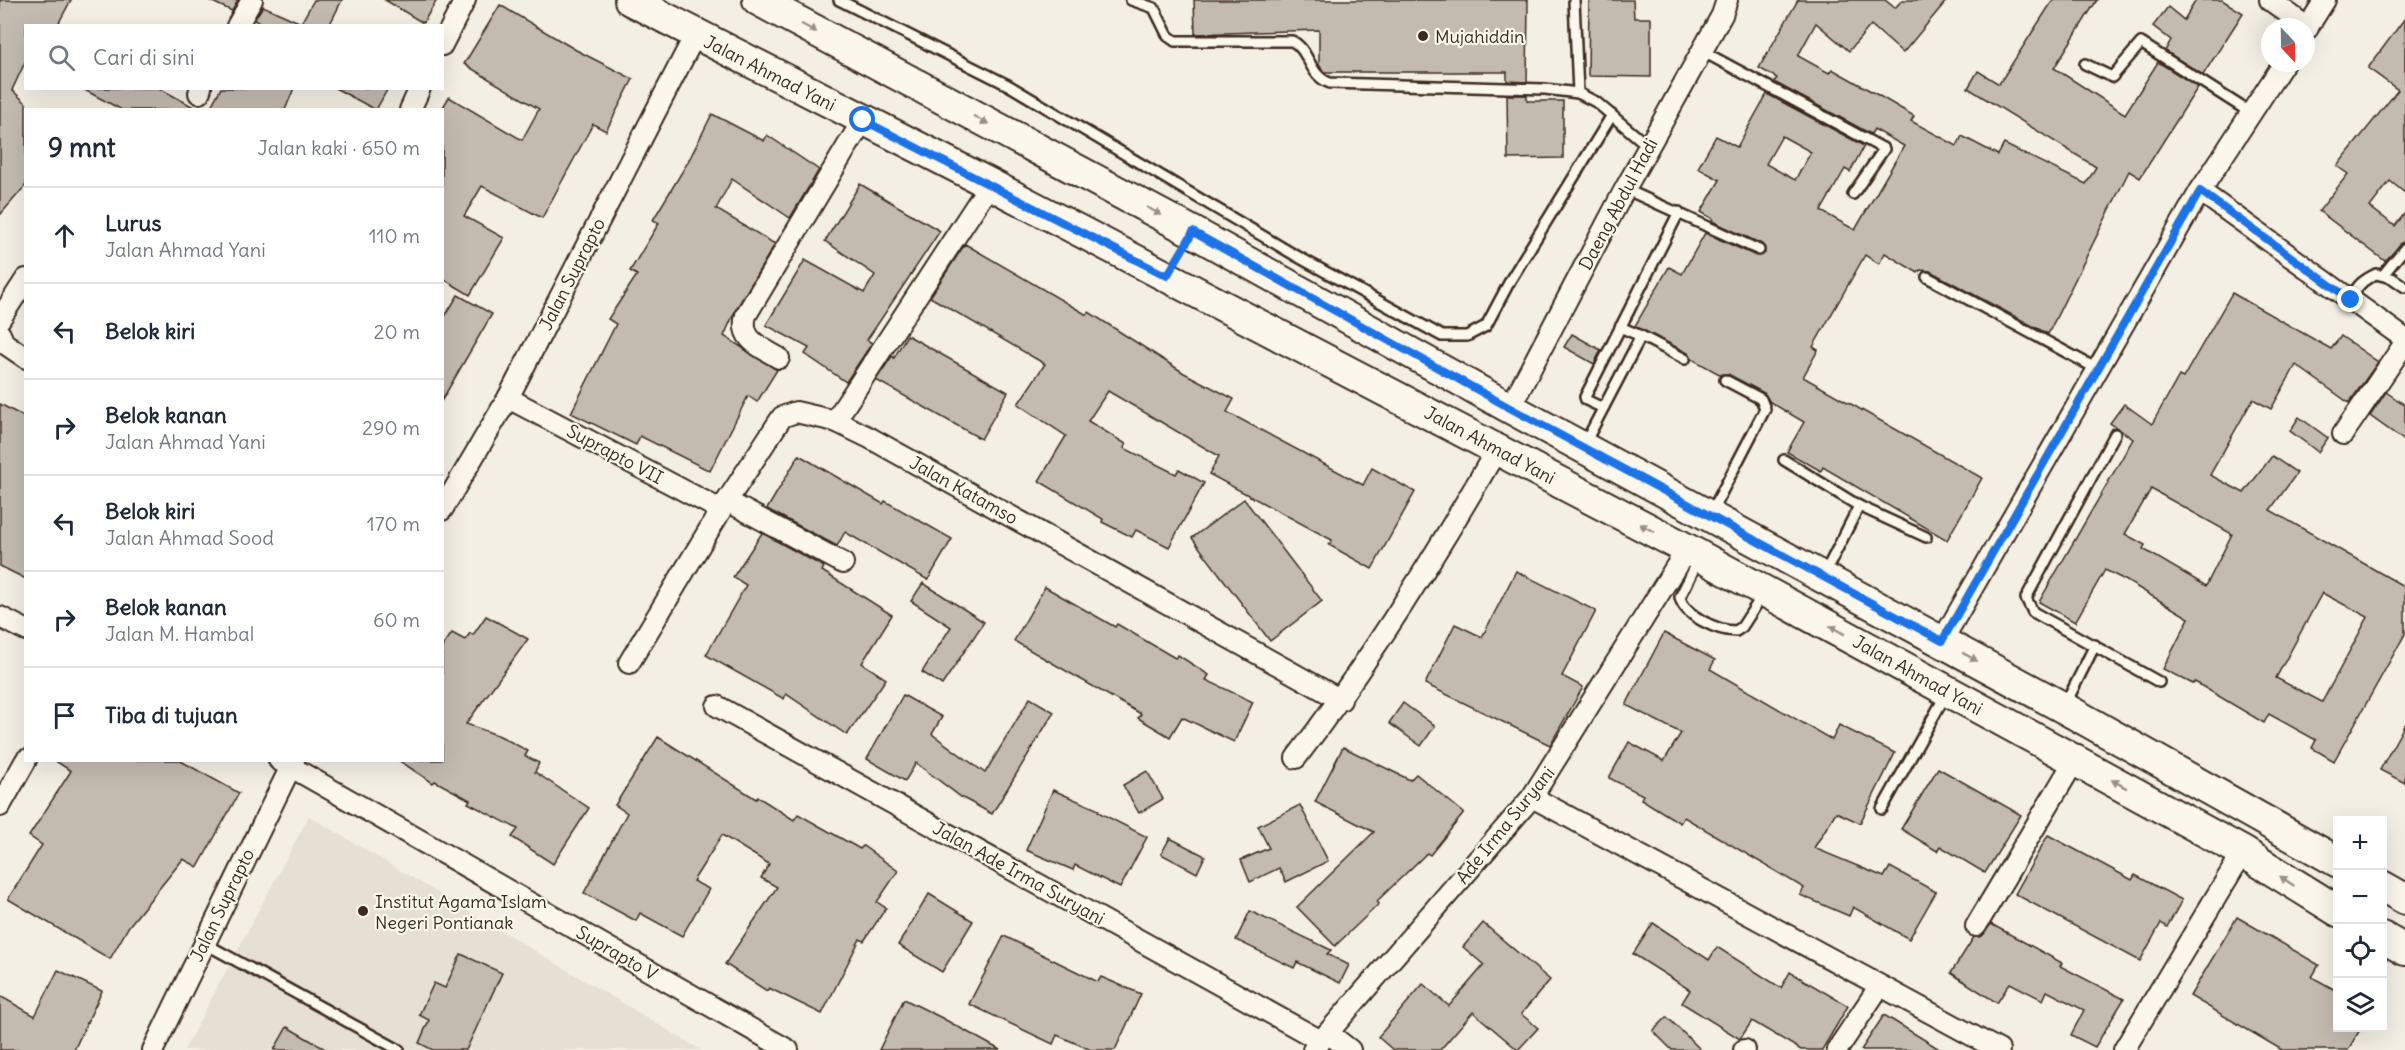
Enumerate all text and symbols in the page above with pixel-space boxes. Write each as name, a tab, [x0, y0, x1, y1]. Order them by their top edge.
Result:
north arrow	[2261, 18, 2315, 72]
one-way arrow	[801, 23, 818, 33]
search box	[24, 24, 444, 90]
place label: Mujahiddin	[1435, 25, 1524, 48]
marker: Mujahiddin	[1416, 29, 1430, 43]
street label: Jalan Ahmad Yani	[700, 30, 840, 116]
icon: search	[45, 41, 78, 74]
text: Cari di sini	[93, 43, 195, 71]
route start	[849, 106, 875, 132]
one-way arrow	[973, 115, 990, 125]
text: 9 mnt	[48, 131, 116, 164]
street label: Daeng Abdul Hadi	[1574, 134, 1662, 274]
text: Jalan kaki · 650 m	[258, 135, 420, 160]
one-way arrow	[1145, 207, 1162, 216]
text: Lurus	[105, 209, 161, 237]
street label: Jalan Suprapto	[534, 214, 610, 334]
icon: ahead	[48, 219, 81, 252]
text: 110 m	[369, 223, 420, 248]
text: Jalan Ahmad Yani	[105, 237, 266, 262]
route end	[2337, 286, 2363, 312]
icon: left	[48, 315, 81, 348]
text: Belok kiri	[105, 317, 195, 345]
text: 20 m	[374, 319, 420, 344]
text: Belok kanan	[105, 401, 227, 429]
street label: Jalan Ahmad Yani	[1421, 401, 1559, 489]
icon: right	[48, 411, 81, 444]
text: 290 m	[362, 415, 420, 440]
street label: Suprapto VII	[563, 419, 667, 489]
text: Jalan Ahmad Yani	[105, 429, 266, 454]
street label: Jalan Katamso	[906, 451, 1022, 529]
text: Belok kiri	[105, 497, 195, 525]
icon: left	[48, 507, 81, 540]
text: 170 m	[367, 511, 420, 536]
one-way arrow	[1638, 523, 1656, 533]
text: Jalan Ahmad Sood	[105, 525, 274, 550]
text: Belok kanan	[105, 593, 227, 621]
icon: right	[48, 603, 81, 636]
text: 60 m	[373, 607, 420, 632]
text: Jalan M. Hambal	[105, 621, 254, 646]
one-way arrow	[1828, 625, 1845, 635]
street label: Jalan Ahmad Yani	[1849, 630, 1987, 720]
one-way arrow	[1962, 652, 1979, 662]
icon: arrive	[48, 699, 81, 732]
text: Tiba di tujuan	[105, 701, 238, 729]
street label: Ade Irma Suryani	[1451, 762, 1559, 888]
one-way arrow	[2110, 779, 2127, 789]
street label: Jalan Ade Irma Suryani	[929, 816, 1109, 930]
map controls	[2333, 816, 2387, 1032]
button: +	[2333, 816, 2387, 870]
street label: Jalan Suprapto	[185, 845, 259, 965]
button: −	[2333, 870, 2387, 924]
one-way arrow	[2280, 875, 2296, 887]
place label: Institut Agama Islam Negeri Pontianak	[375, 890, 547, 934]
marker: Institut Agama Islam Negeri Pontianak	[356, 904, 370, 918]
street label: Suprapto V	[572, 921, 662, 985]
button: locate	[2333, 924, 2387, 978]
button: layers	[2333, 978, 2387, 1032]

